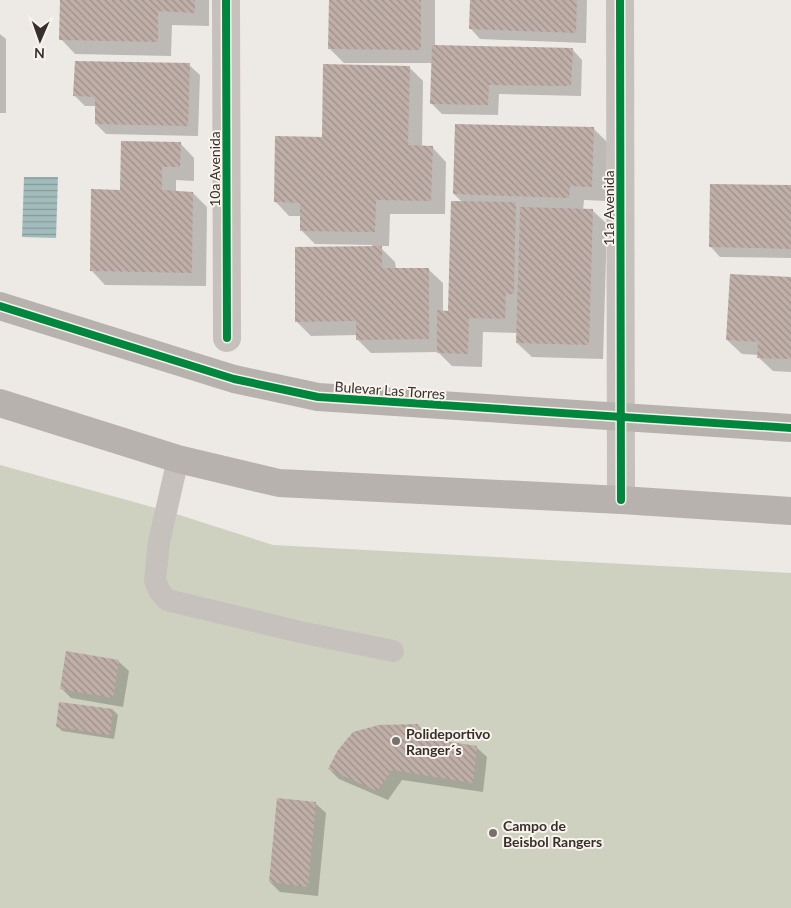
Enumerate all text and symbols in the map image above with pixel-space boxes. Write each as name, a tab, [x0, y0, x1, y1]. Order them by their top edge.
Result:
north arrow	[15, 15, 65, 65]
text: N	[34, 45, 45, 62]
street label: 10a Avenida	[206, 131, 223, 207]
street label: 11a Avenida	[600, 170, 617, 246]
street label: Bulevar Las Torres	[334, 378, 446, 402]
place label: Polideportivo Ranger´s	[406, 725, 490, 758]
marker: Polideportivo Ranger´s	[390, 735, 402, 747]
place label: Campo de Beisbol Rangers	[503, 817, 602, 850]
marker: Campo de Beisbol Rangers	[487, 827, 499, 839]

